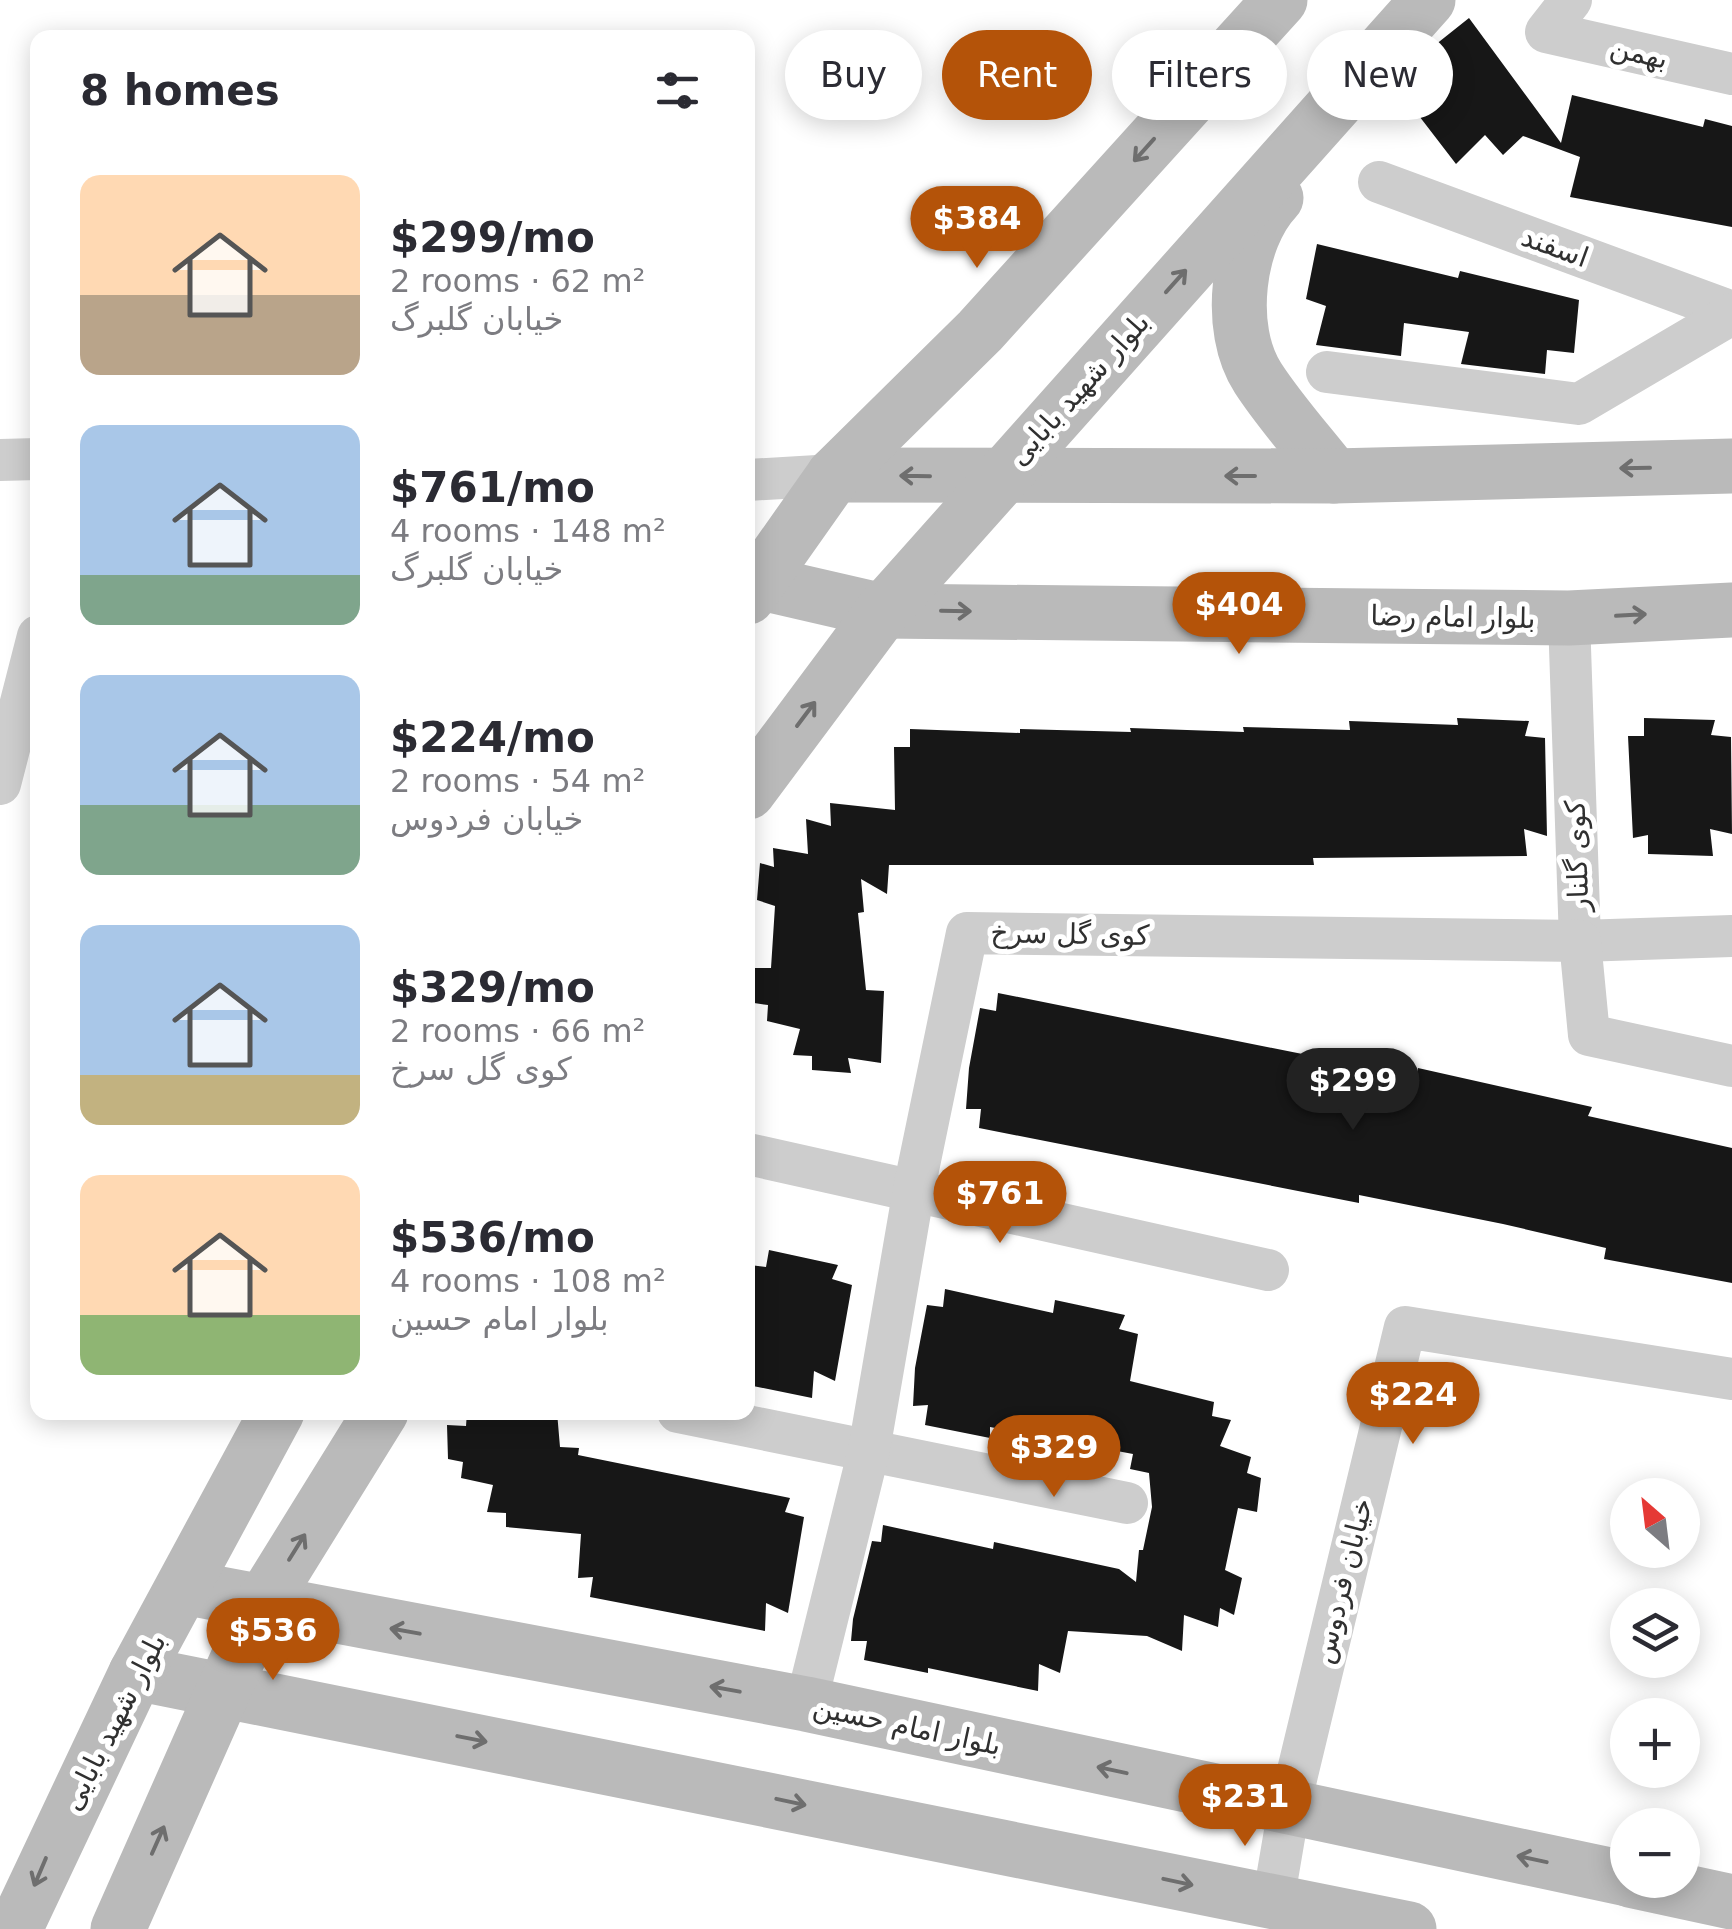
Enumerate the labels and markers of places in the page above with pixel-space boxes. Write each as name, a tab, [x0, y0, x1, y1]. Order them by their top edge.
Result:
pin: $384	[918, 186, 1036, 271]
pin: $404	[1180, 572, 1298, 657]
pin: $299	[1294, 1048, 1412, 1133]
pin: $761	[941, 1161, 1059, 1246]
pin: $224	[1354, 1362, 1472, 1447]
pin: $329	[995, 1415, 1113, 1500]
pin: $536	[214, 1598, 332, 1683]
pin: $231	[1186, 1764, 1304, 1849]

